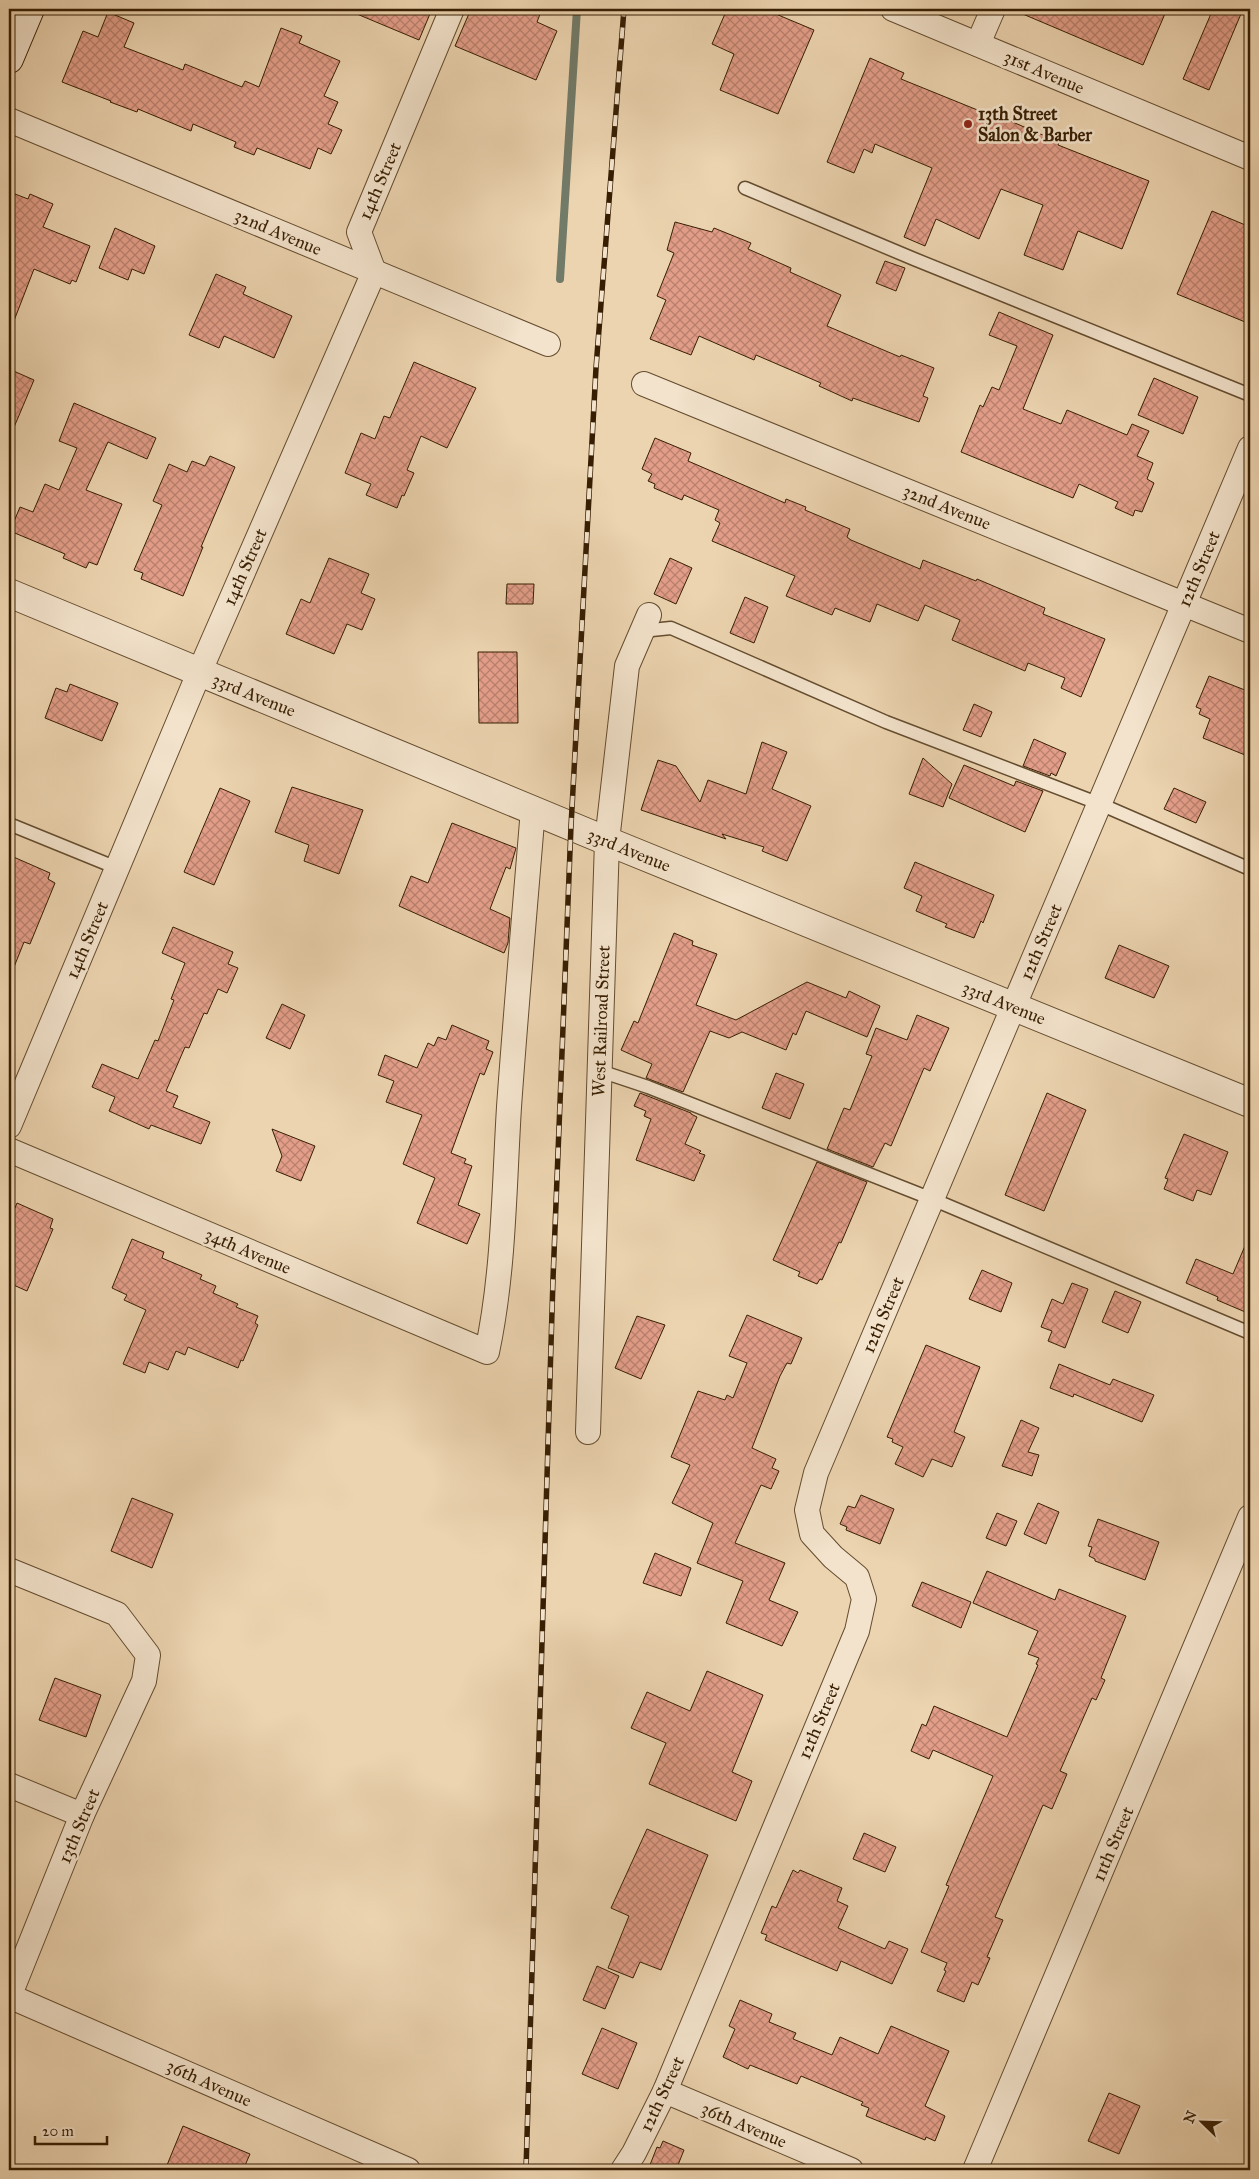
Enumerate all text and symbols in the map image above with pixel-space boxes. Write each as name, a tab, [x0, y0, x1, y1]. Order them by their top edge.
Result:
street label: 31st Avenue	[1001, 45, 1087, 99]
place label: 13th Street Salon & Barber	[978, 103, 1093, 146]
marker: 13th Street Salon & Barber	[962, 118, 974, 130]
street label: 14th Street	[354, 138, 406, 223]
street label: 32nd Avenue	[231, 204, 325, 260]
street label: 32nd Avenue	[900, 479, 994, 535]
street label: 14th Street	[218, 524, 272, 609]
street label: 12th Street	[1173, 527, 1225, 611]
street label: 33rd Avenue	[209, 668, 299, 722]
street label: 33rd Avenue	[584, 823, 674, 877]
street label: 14th Street	[61, 897, 113, 982]
street label: 12th Street	[1015, 900, 1067, 984]
street label: West Railroad Street	[587, 944, 615, 1097]
street label: 33rd Avenue	[959, 976, 1049, 1030]
street label: 34th Avenue	[202, 1223, 294, 1279]
street label: 12th Street	[857, 1273, 909, 1357]
street label: 12th Street	[793, 1679, 845, 1763]
street label: 13th Street	[53, 1785, 105, 1867]
street label: 11th Street	[1087, 1803, 1139, 1885]
street label: 12th Street	[635, 2052, 689, 2135]
street label: 36th Avenue	[163, 2054, 255, 2112]
north arrow	[1176, 2096, 1226, 2146]
street label: 36th Avenue	[698, 2097, 790, 2153]
text: N	[1180, 2108, 1201, 2126]
scale bar	[35, 2114, 108, 2146]
text: 20 m	[42, 2122, 74, 2140]

